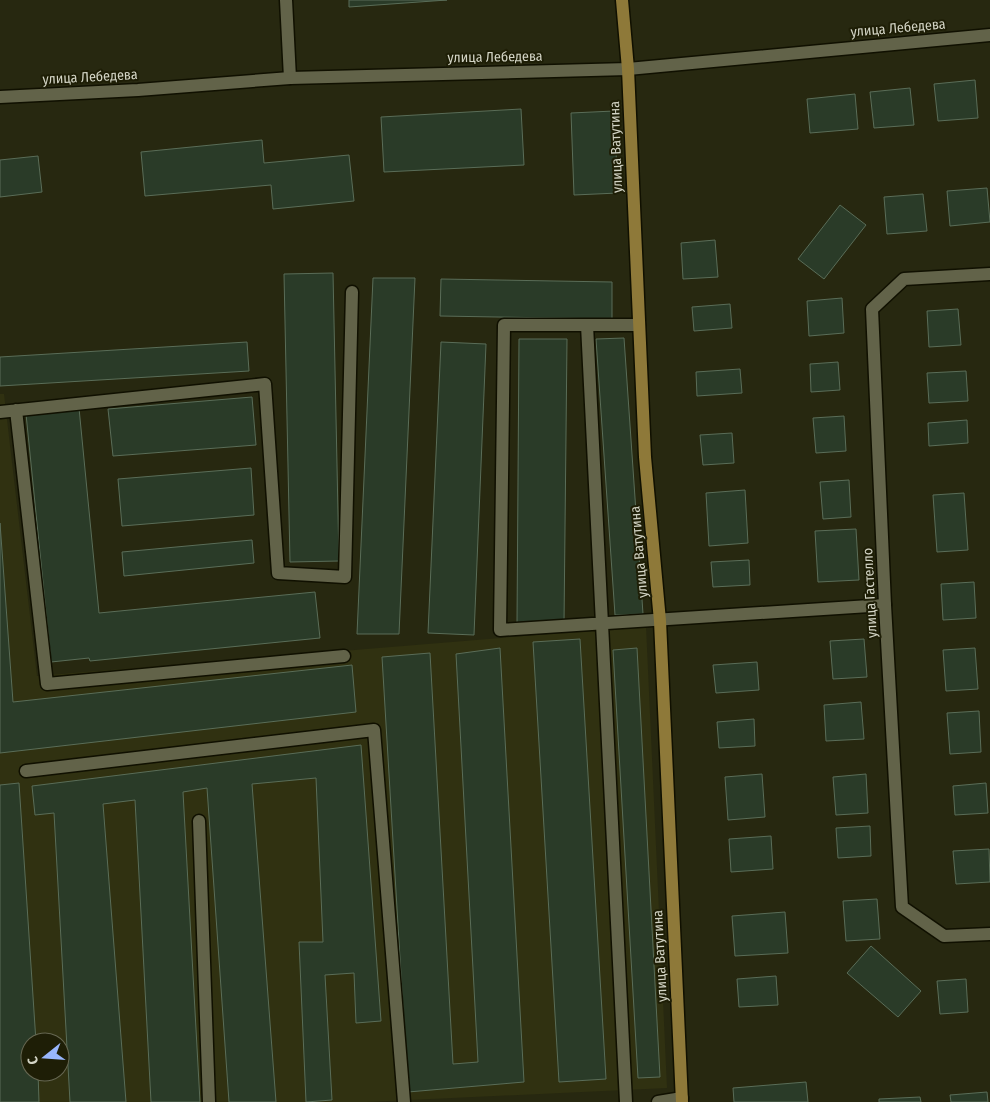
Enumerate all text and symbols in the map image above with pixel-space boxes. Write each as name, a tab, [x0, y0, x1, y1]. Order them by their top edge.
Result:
street label: улица Лебедева	[850, 15, 946, 41]
street label: улица Лебедева	[447, 48, 543, 66]
street label: улица Лебедева	[42, 66, 138, 88]
street label: улица Ватутина	[606, 101, 626, 193]
street label: улица Ватутина	[627, 505, 651, 599]
street label: улица Гастелло	[859, 548, 881, 638]
street label: улица Ватутина	[649, 909, 671, 1002]
north arrow	[20, 1032, 70, 1082]
text: С	[24, 1054, 42, 1067]

